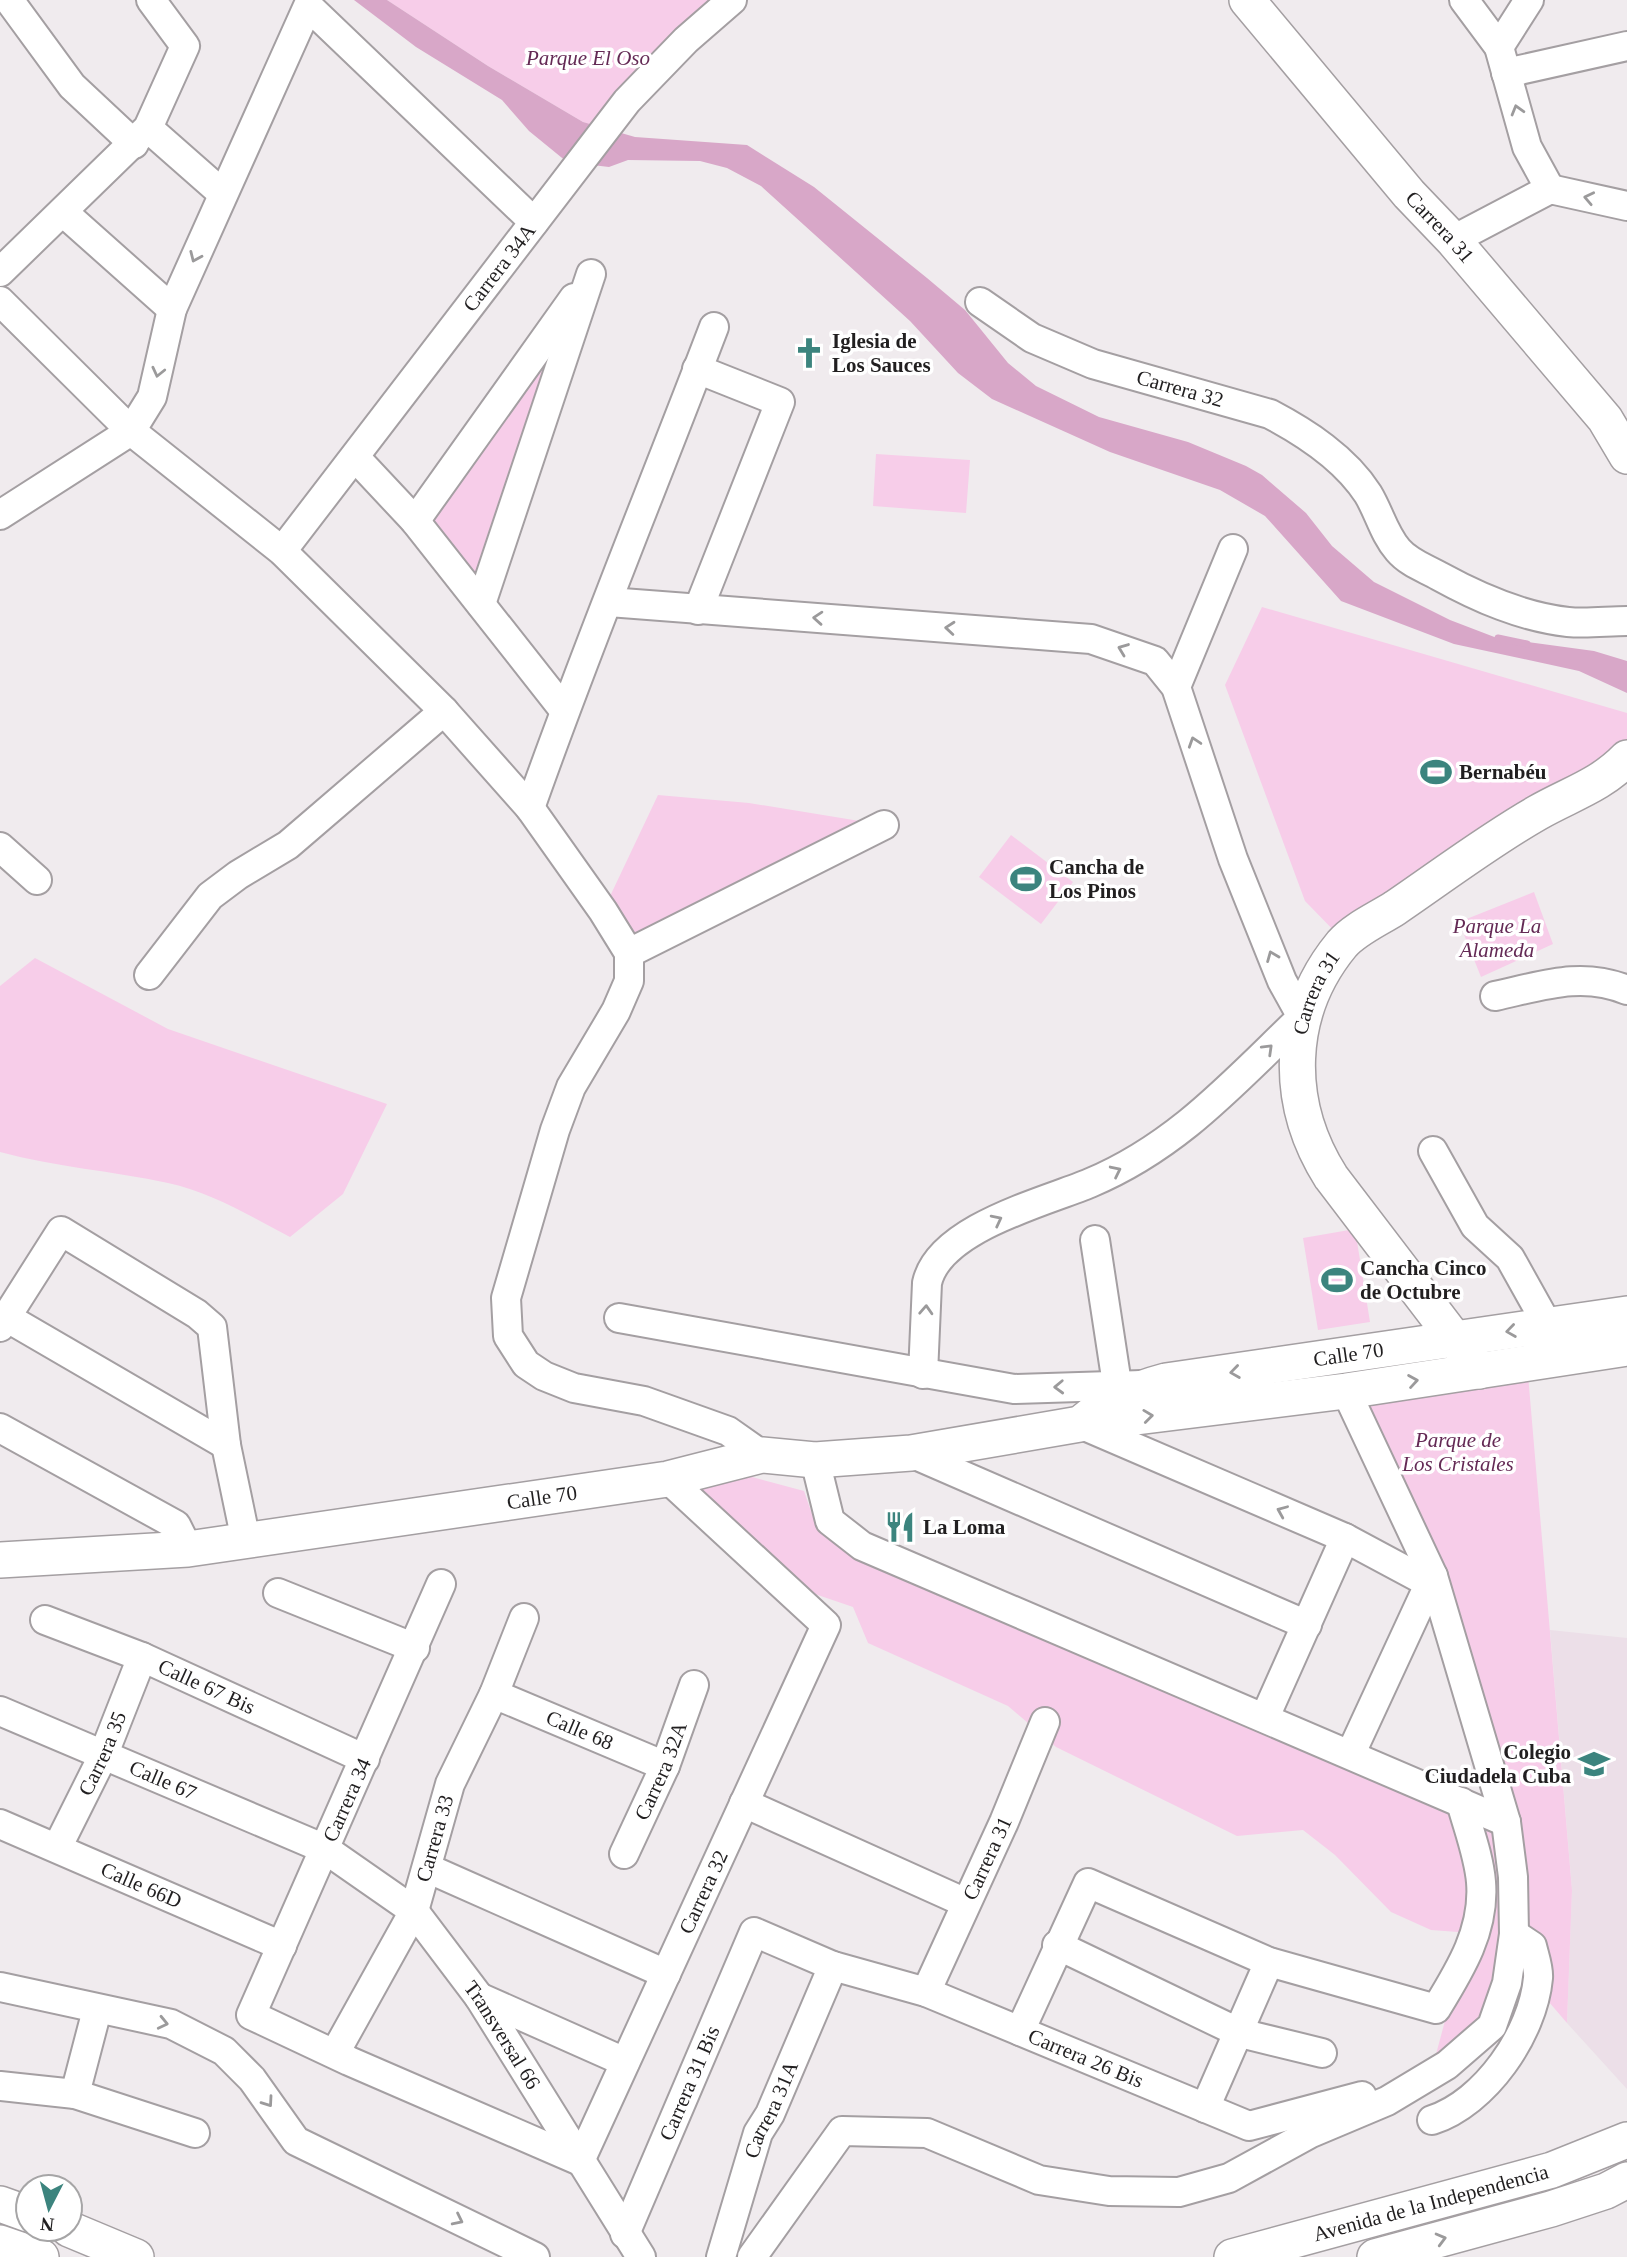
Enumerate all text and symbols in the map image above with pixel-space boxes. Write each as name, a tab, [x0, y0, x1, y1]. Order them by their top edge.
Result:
park label: Parque El Oso	[525, 46, 650, 70]
one-way arrow	[1510, 104, 1525, 116]
street label: Carrera 31	[1401, 186, 1479, 268]
one-way arrow	[1583, 192, 1595, 206]
street label: Carrera 34A	[458, 218, 541, 316]
one-way arrow	[189, 250, 203, 262]
place label: Iglesia de Los Sauces	[832, 329, 931, 377]
church icon: Iglesia de Los Sauces	[792, 336, 826, 370]
street label: Carrera 32	[1134, 365, 1226, 412]
one-way arrow	[151, 366, 166, 378]
one-way arrow	[812, 611, 823, 626]
one-way arrow	[944, 621, 955, 636]
one-way arrow	[1117, 643, 1129, 657]
one-way arrow	[1188, 736, 1203, 748]
sports icon: Bernabéu	[1419, 755, 1453, 789]
place label: Bernabéu	[1459, 760, 1547, 784]
place label: Cancha de Los Pinos	[1049, 855, 1144, 903]
sports icon: Cancha de Los Pinos	[1009, 862, 1043, 896]
park label: Parque La Alameda	[1452, 914, 1541, 962]
street label: Carrera 31	[1288, 946, 1345, 1037]
one-way arrow	[1267, 950, 1281, 962]
one-way arrow	[1260, 1045, 1273, 1058]
one-way arrow	[1109, 1166, 1121, 1180]
one-way arrow	[990, 1215, 1002, 1229]
place label: Cancha Cinco de Octubre	[1360, 1256, 1487, 1304]
sports icon: Cancha Cinco de Octubre	[1320, 1263, 1354, 1297]
one-way arrow	[918, 1304, 933, 1315]
one-way arrow	[1505, 1323, 1517, 1338]
street label: Calle 70	[1312, 1338, 1385, 1371]
one-way arrow	[1229, 1365, 1241, 1380]
one-way arrow	[1407, 1374, 1419, 1389]
one-way arrow	[1054, 1379, 1065, 1394]
one-way arrow	[1142, 1408, 1154, 1423]
park label: Parque de Los Cristales	[1401, 1428, 1514, 1476]
street label: Calle 70	[505, 1480, 579, 1514]
one-way arrow	[1277, 1505, 1289, 1519]
restaurant icon: La Loma	[883, 1510, 917, 1544]
place label: La Loma	[923, 1515, 1006, 1539]
street label: Calle 67 Bis	[154, 1654, 259, 1719]
street label: Calle 68	[543, 1705, 617, 1755]
street label: Carrera 35	[73, 1708, 131, 1799]
street label: Carrera 32A	[630, 1718, 692, 1824]
place label: Colegio Ciudadela Cuba	[1425, 1740, 1571, 1788]
school or university icon: Colegio Ciudadela Cuba	[1577, 1747, 1611, 1781]
street label: Carrera 34	[318, 1754, 376, 1846]
street label: Calle 67	[126, 1755, 200, 1805]
street label: Carrera 33	[411, 1792, 458, 1885]
street label: Carrera 31	[958, 1813, 1017, 1904]
street label: Carrera 32	[674, 1846, 733, 1938]
street label: Calle 66D	[97, 1857, 185, 1913]
street label: Transversal 66	[459, 1976, 545, 2094]
one-way arrow	[157, 2015, 169, 2029]
street label: Carrera 31 Bis	[654, 2022, 725, 2144]
street label: Carrera 26 Bis	[1025, 2024, 1147, 2093]
street label: Carrera 31A	[739, 2057, 803, 2161]
one-way arrow	[260, 2094, 272, 2107]
street label: Avenida de la Independencia	[1310, 2159, 1552, 2246]
north arrow	[14, 2173, 84, 2243]
one-way arrow	[451, 2211, 463, 2225]
text: N	[39, 2213, 55, 2236]
one-way arrow	[1435, 2233, 1447, 2247]

